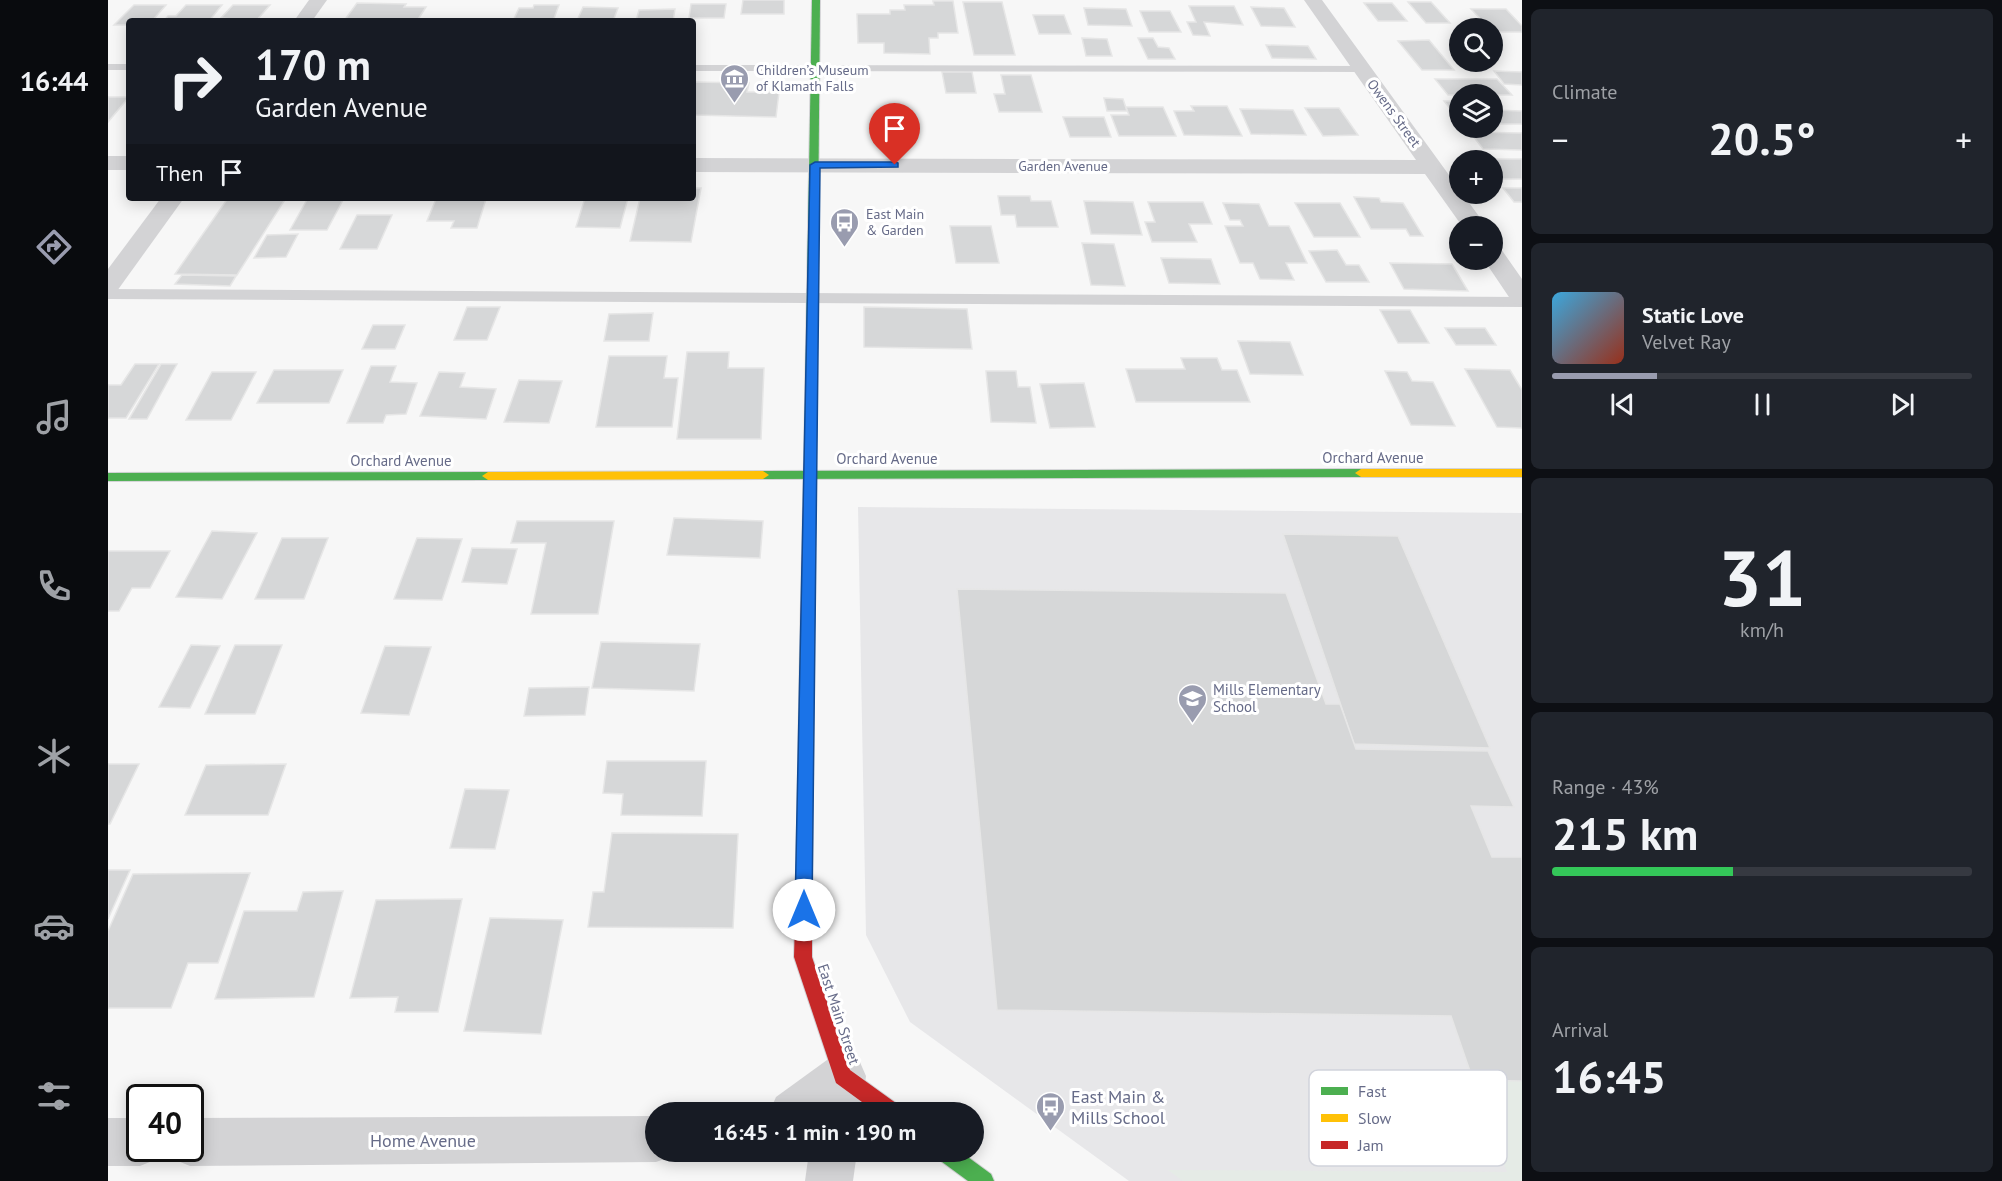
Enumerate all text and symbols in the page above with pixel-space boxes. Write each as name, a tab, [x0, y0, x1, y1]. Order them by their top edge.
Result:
map controls	[1449, 18, 1503, 270]
button: search	[1449, 18, 1503, 72]
text: 170 m	[255, 37, 371, 92]
icon: right	[156, 42, 234, 120]
place label: Children’s Museum of Klamath Falls	[756, 61, 869, 95]
museum icon: Children’s Museum of Klamath Falls	[719, 62, 751, 104]
text: 16:44	[20, 64, 88, 98]
street label: Owens Street	[1363, 75, 1425, 151]
text: Climate	[1552, 79, 1618, 105]
button: layers	[1449, 84, 1503, 138]
text: Garden Avenue	[255, 90, 428, 124]
pin	[869, 103, 920, 165]
text: 20.5°	[1708, 109, 1816, 167]
icon: arrive	[878, 112, 911, 145]
text: −	[1552, 118, 1569, 161]
text: +	[1955, 118, 1972, 161]
button: +	[1449, 150, 1503, 204]
icon: arrive	[215, 156, 248, 189]
street label: Garden Avenue	[1018, 157, 1108, 175]
text: Then	[156, 159, 203, 187]
place label: East Main & Garden	[866, 205, 924, 239]
bus stop icon: East Main & Garden	[829, 206, 861, 248]
button: −	[1449, 216, 1503, 270]
icon: directions	[33, 226, 75, 268]
text: Static Love	[1642, 301, 1744, 329]
text: Velvet Ray	[1642, 329, 1731, 355]
icon: previous	[1606, 388, 1639, 421]
icon: pause	[1746, 388, 1779, 421]
icon: next	[1886, 388, 1919, 421]
icon: music	[33, 396, 75, 438]
street label: Orchard Avenue	[1322, 448, 1424, 467]
street label: Orchard Avenue	[836, 449, 938, 468]
street label: Orchard Avenue	[350, 451, 452, 470]
text: 31	[1718, 527, 1806, 628]
icon: phone	[33, 565, 75, 607]
text: km/h	[1740, 617, 1784, 643]
place label: Mills Elementary School	[1213, 680, 1321, 716]
school or university icon: Mills Elementary School	[1176, 682, 1208, 724]
icon: climate	[33, 735, 75, 777]
text: Range · 43%	[1552, 774, 1659, 800]
text: 215 km	[1552, 804, 1698, 862]
position arrow	[772, 878, 836, 942]
icon: car	[33, 905, 75, 947]
street label: East Main Street	[814, 961, 864, 1067]
text: Arrival	[1552, 1017, 1608, 1043]
text: 16:45	[1552, 1047, 1666, 1105]
legend	[1309, 1070, 1507, 1166]
icon: filters	[33, 1075, 75, 1117]
text: Fast	[1358, 1081, 1387, 1101]
speed limit sign: 40	[126, 1084, 204, 1162]
place label: East Main & Mills School	[1071, 1085, 1166, 1129]
bus stop icon: East Main & Mills School	[1034, 1090, 1066, 1132]
text: Slow	[1358, 1108, 1392, 1128]
text: 16:45 · 1 min · 190 m	[713, 1118, 916, 1146]
street label: Home Avenue	[370, 1129, 476, 1152]
text: Jam	[1357, 1135, 1384, 1155]

